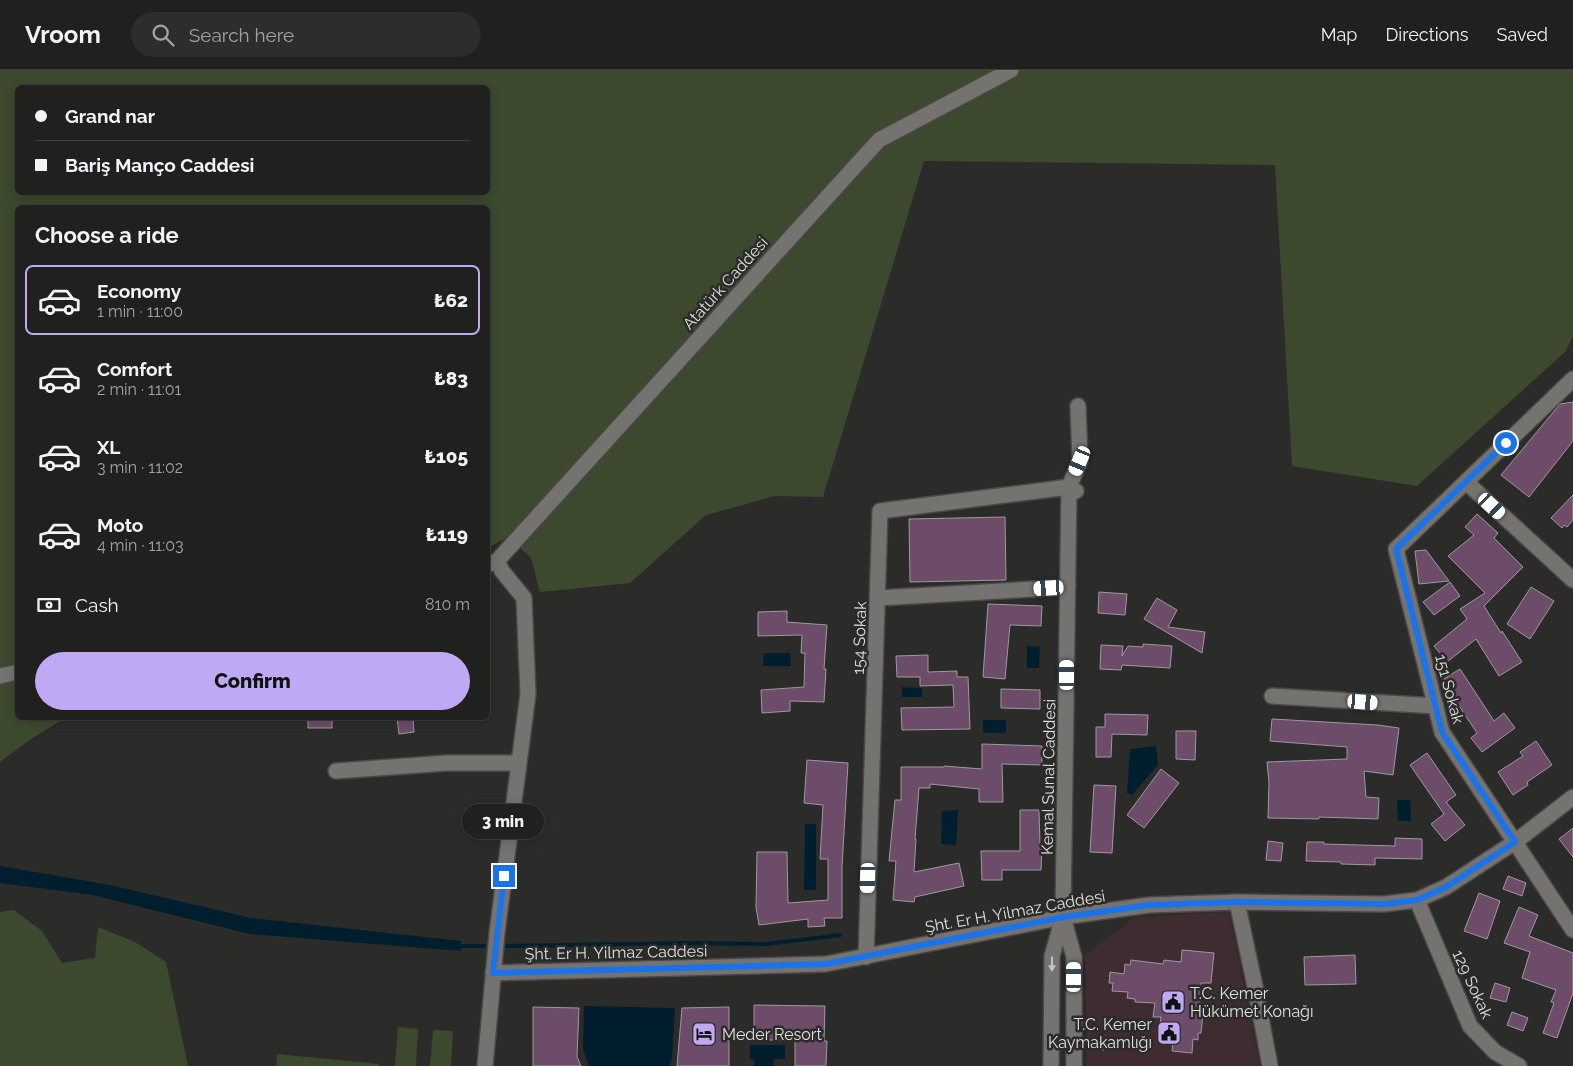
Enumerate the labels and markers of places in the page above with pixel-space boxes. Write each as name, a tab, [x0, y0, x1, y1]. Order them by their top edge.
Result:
place label: T.C. Kemer Hükümet Konağı	[1190, 984, 1314, 1021]
public building icon: T.C. Kemer Hükümet Konağı	[1160, 989, 1186, 1015]
place label: T.C. Kemer Kaymakamlığı	[1048, 1015, 1152, 1052]
public building icon: T.C. Kemer Kaymakamlığı	[1156, 1020, 1182, 1046]
hotel icon: Meder Resort	[691, 1021, 717, 1047]
place label: Meder Resort	[722, 1025, 822, 1044]

